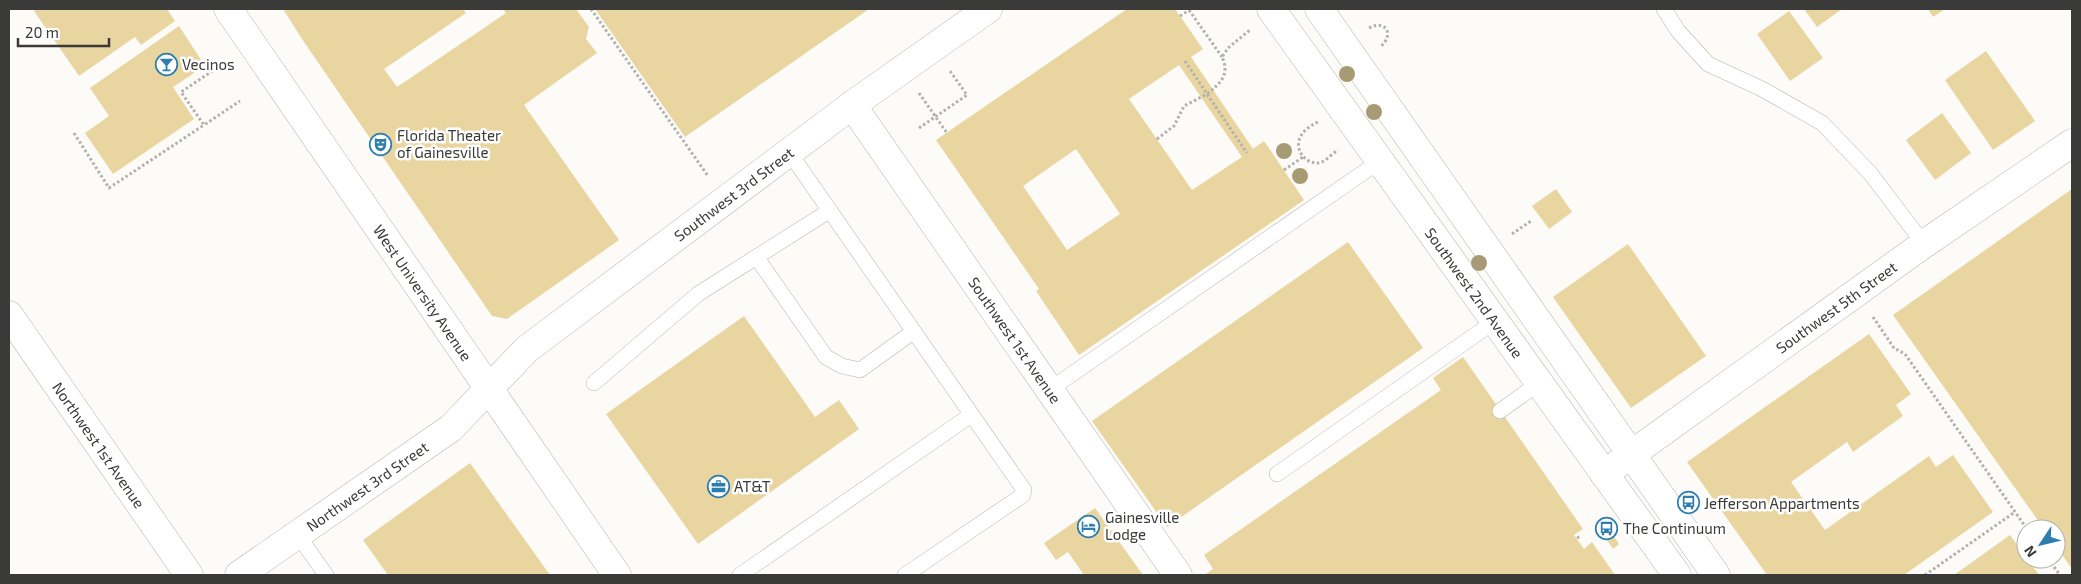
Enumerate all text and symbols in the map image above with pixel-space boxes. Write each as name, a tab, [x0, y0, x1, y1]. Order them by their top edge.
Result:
scale bar	[18, 15, 109, 47]
text: 20 m	[25, 23, 59, 41]
bar icon: Vecinos	[154, 52, 178, 76]
place label: Vecinos	[182, 55, 235, 73]
place label: Florida Theater of Gainesville	[397, 126, 501, 161]
theatre icon: Florida Theater of Gainesville	[369, 132, 393, 156]
street label: Southwest 3rd Street	[670, 143, 797, 245]
street label: West University Avenue	[370, 221, 476, 364]
street label: Southwest 2nd Avenue	[1422, 224, 1527, 361]
street label: Southwest 5th Street	[1772, 257, 1900, 357]
street label: Southwest 1st Avenue	[965, 273, 1065, 407]
street label: Northwest 1st Avenue	[49, 378, 149, 511]
street label: Northwest 3rd Street	[303, 437, 432, 535]
office icon: AT&T	[706, 474, 730, 498]
place label: AT&T	[734, 477, 771, 495]
bus stop icon: Jefferson Appartments	[1676, 491, 1700, 515]
place label: Jefferson Appartments	[1704, 494, 1860, 512]
place label: Gainesville Lodge	[1105, 508, 1179, 543]
hotel icon: Gainesville Lodge	[1077, 514, 1101, 538]
bus stop icon: The Continuum	[1595, 516, 1619, 540]
place label: The Continuum	[1623, 519, 1726, 537]
north arrow	[2016, 519, 2066, 569]
text: N	[2020, 543, 2040, 561]

